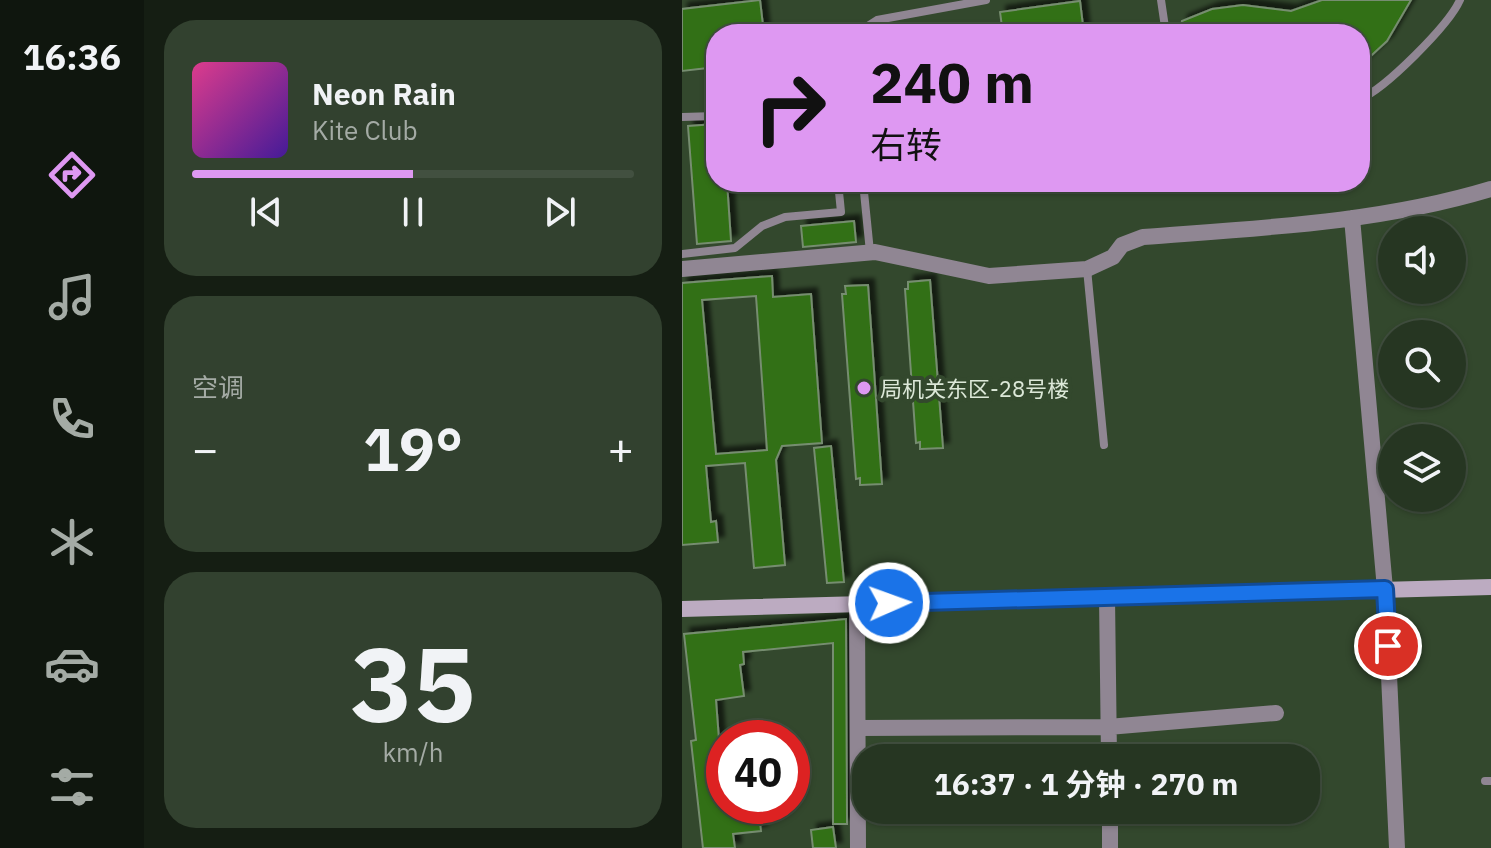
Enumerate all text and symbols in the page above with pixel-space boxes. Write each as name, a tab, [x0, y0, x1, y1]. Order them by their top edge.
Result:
text: 16:36	[23, 33, 121, 80]
text: 240 m	[870, 46, 1034, 118]
icon: right	[738, 56, 842, 160]
text: Neon Rain	[312, 74, 456, 113]
text: Kite Club	[312, 113, 417, 147]
text: 右转	[870, 121, 942, 168]
icon: directions	[44, 147, 100, 203]
icon: previous	[244, 190, 288, 234]
icon: pause	[391, 190, 435, 234]
icon: next	[538, 190, 582, 234]
map controls	[1378, 216, 1466, 512]
button: sound	[1378, 216, 1466, 304]
icon: music	[44, 269, 100, 325]
button: search	[1378, 320, 1466, 408]
text: 空调	[192, 370, 244, 404]
place label: 局机关东区-28号楼	[880, 374, 1069, 403]
marker: 局机关东区-28号楼	[855, 379, 873, 397]
icon: phone	[44, 391, 100, 447]
text: 19°	[363, 409, 463, 488]
text: −	[192, 420, 218, 477]
text: +	[608, 420, 634, 477]
button: layers	[1378, 424, 1466, 512]
icon: climate	[44, 514, 100, 570]
position arrow	[847, 561, 931, 645]
pin	[1354, 612, 1422, 680]
text: 35	[351, 615, 475, 751]
icon: arrive	[1366, 624, 1410, 668]
icon: car	[44, 636, 100, 692]
speed limit sign: 40	[706, 720, 810, 824]
text: km/h	[382, 735, 444, 769]
icon: filters	[44, 759, 100, 815]
text: 16:37 · 1 分钟 · 270 m	[934, 764, 1238, 803]

